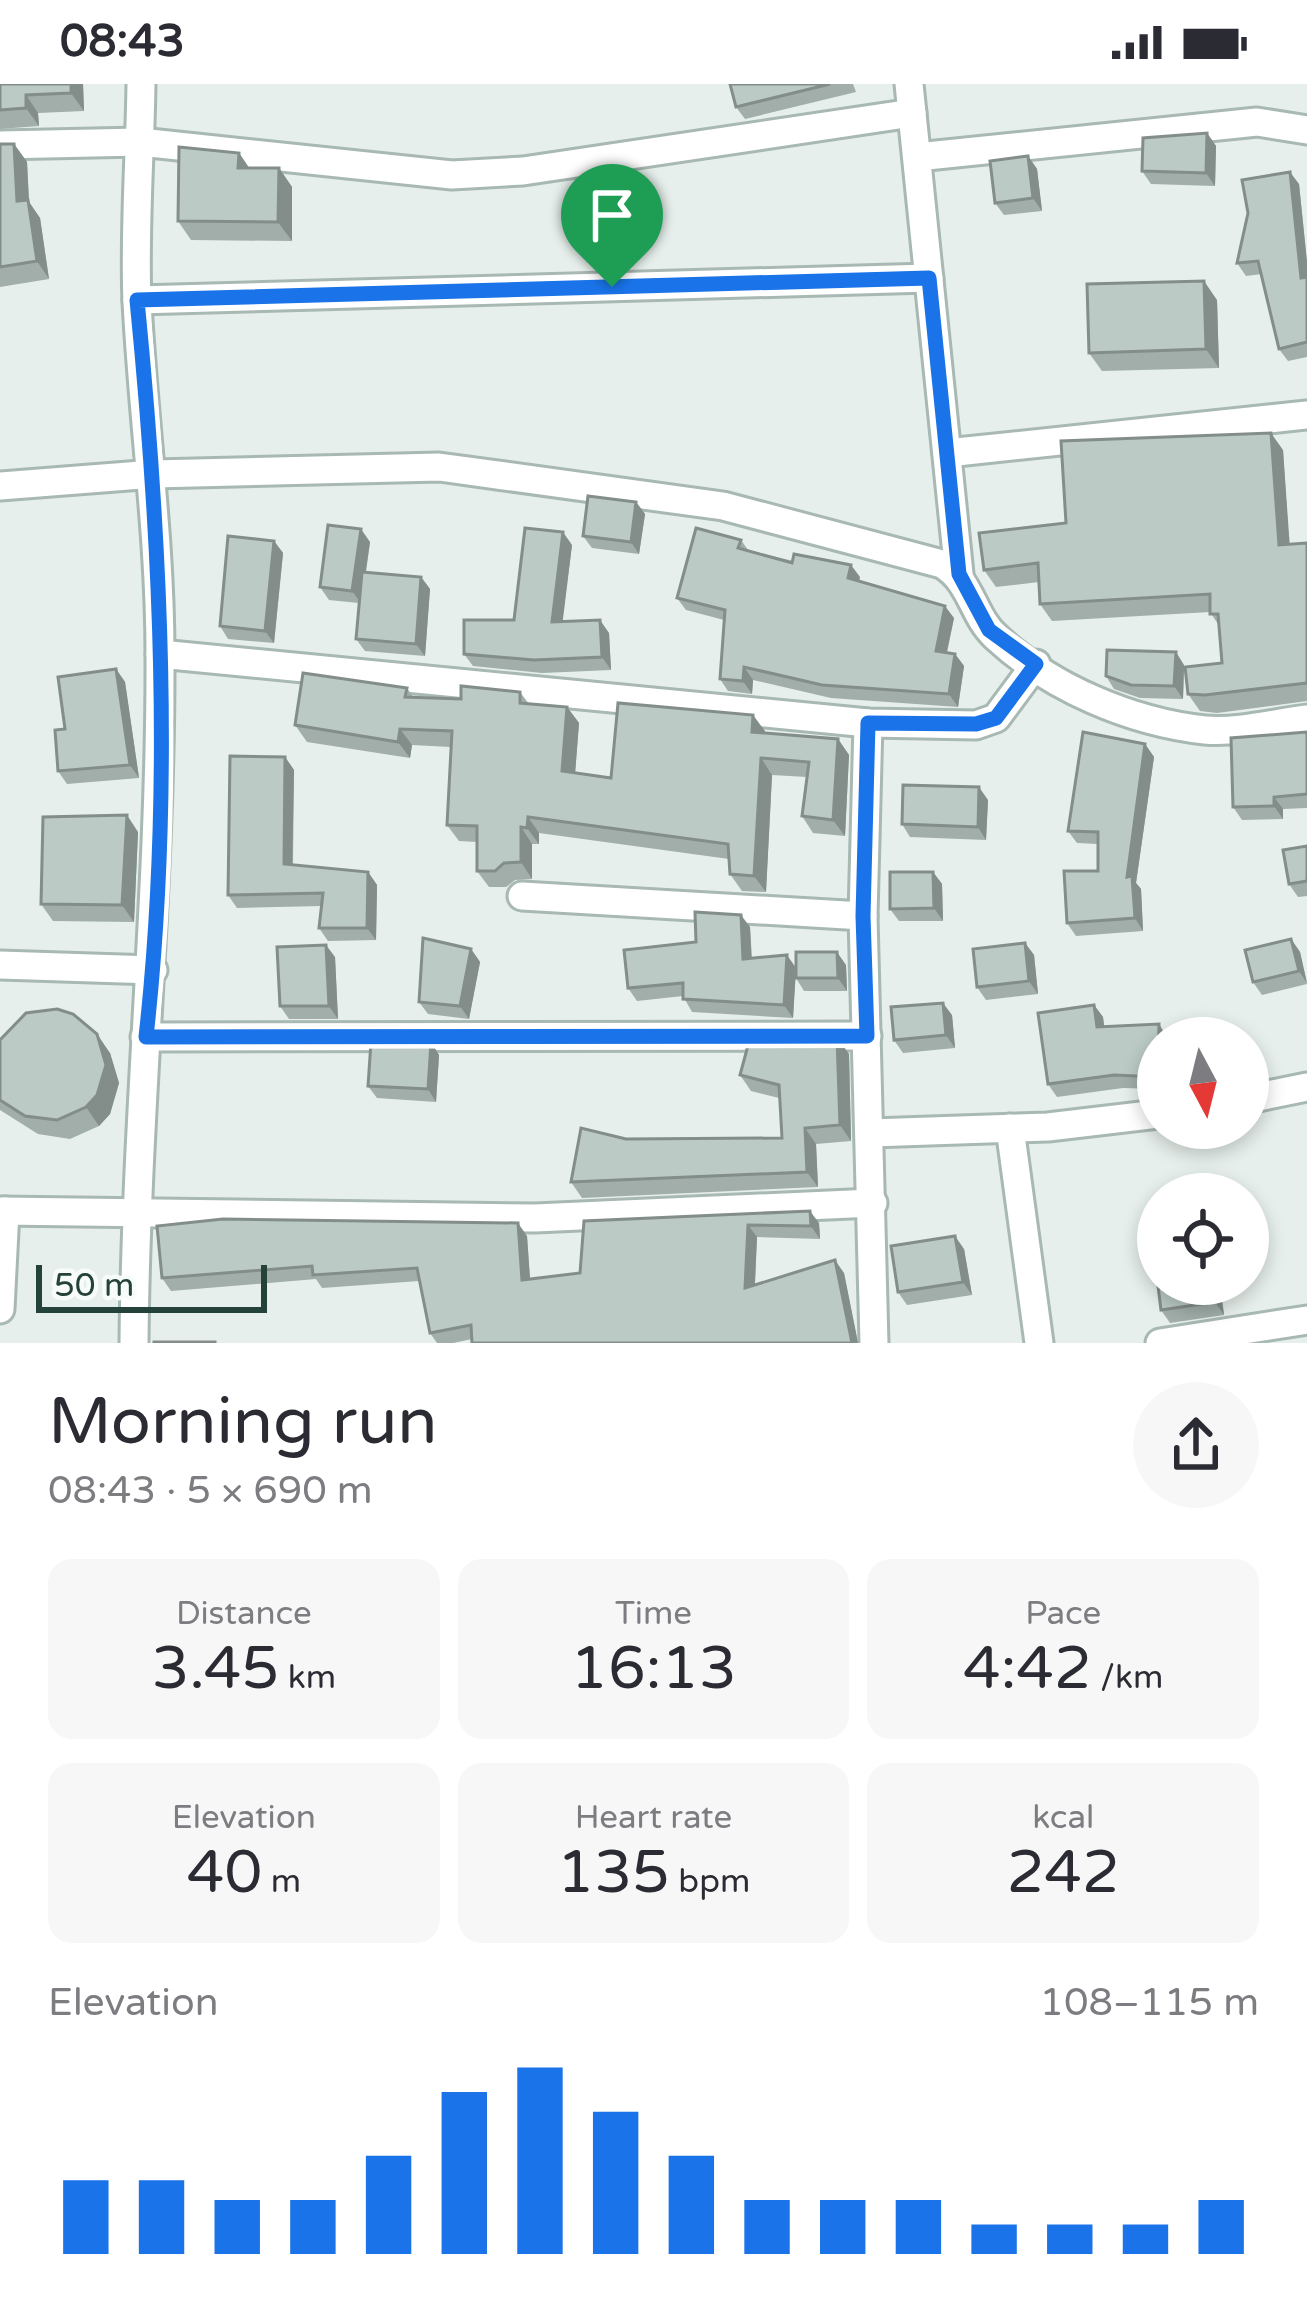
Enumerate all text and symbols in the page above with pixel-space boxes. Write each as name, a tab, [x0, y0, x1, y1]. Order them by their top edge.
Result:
text: 08:43	[60, 15, 185, 69]
pin	[561, 164, 663, 287]
icon: arrive	[579, 182, 645, 248]
north arrow	[1137, 1017, 1269, 1149]
map controls	[1137, 1017, 1269, 1305]
button: locate	[1137, 1173, 1269, 1305]
scale bar	[36, 1259, 267, 1312]
text: 50 m	[54, 1266, 134, 1305]
text: Morning run	[48, 1382, 438, 1462]
button: share	[1133, 1382, 1259, 1508]
text: 08:43 · 5 × 690 m	[48, 1467, 373, 1514]
text: Distance	[176, 1594, 312, 1633]
text: Time	[615, 1594, 692, 1633]
text: Pace	[1025, 1594, 1101, 1633]
text: 3.45	[152, 1633, 279, 1705]
text: 16:13	[570, 1633, 737, 1705]
text: 4:42	[963, 1633, 1092, 1705]
text: km	[279, 1658, 336, 1697]
text: /km	[1092, 1658, 1163, 1697]
text: Elevation	[172, 1798, 316, 1837]
text: Heart rate	[575, 1798, 732, 1837]
text: kcal	[1032, 1798, 1094, 1837]
text: 40	[187, 1837, 262, 1909]
text: 135	[557, 1837, 670, 1909]
text: 242	[1007, 1837, 1120, 1909]
text: m	[262, 1862, 301, 1901]
text: bpm	[670, 1862, 750, 1901]
text: Elevation	[48, 1979, 218, 2026]
text: 108–115 m	[1039, 1979, 1259, 2026]

